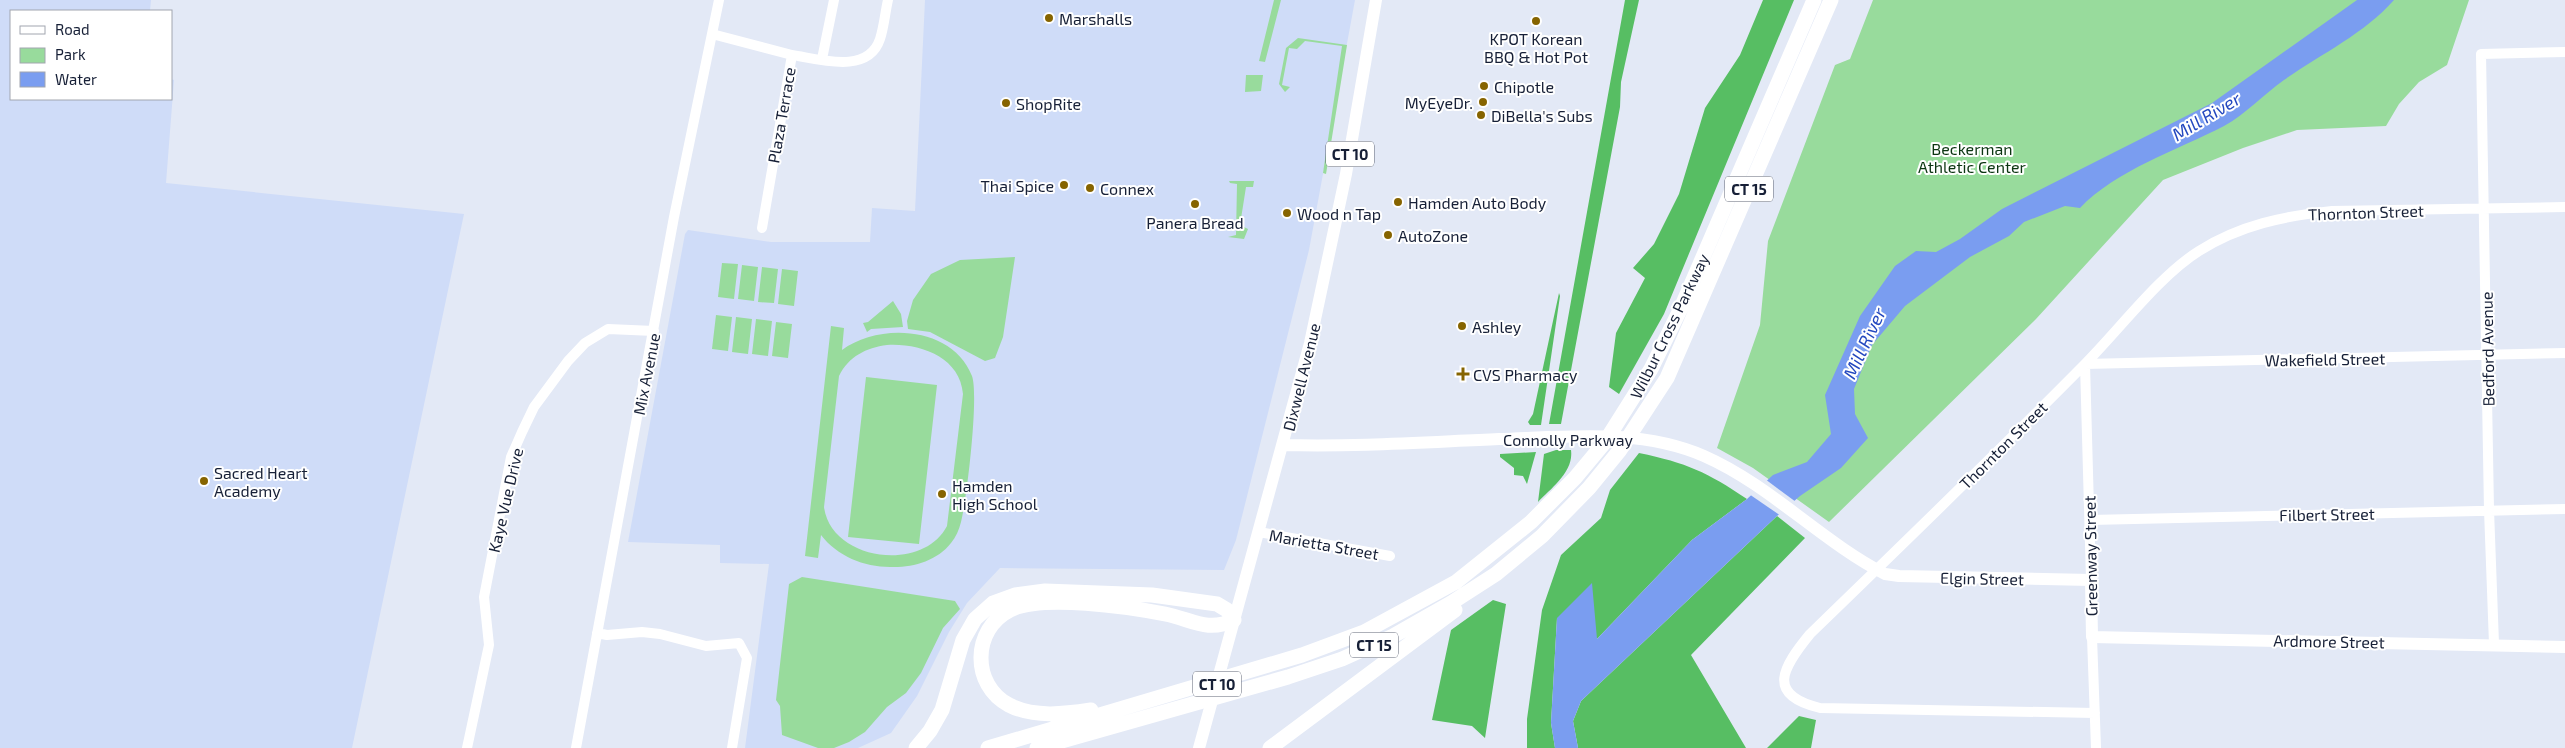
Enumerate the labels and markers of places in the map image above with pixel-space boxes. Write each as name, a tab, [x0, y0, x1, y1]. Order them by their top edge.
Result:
place label: Marshalls	[1059, 9, 1132, 28]
marker: Marshalls	[1043, 12, 1055, 24]
marker: KPOT Korean BBQ & Hot Pot	[1530, 15, 1542, 27]
place label: KPOT Korean BBQ & Hot Pot	[1484, 29, 1588, 67]
place label: Chipotle	[1494, 77, 1554, 96]
marker: Chipotle	[1478, 80, 1490, 92]
place label: MyEyeDr.	[1405, 93, 1473, 112]
place label: ShopRite	[1016, 94, 1081, 113]
marker: MyEyeDr.	[1477, 96, 1489, 108]
marker: ShopRite	[1000, 97, 1012, 109]
place label: DiBella's Subs	[1491, 106, 1593, 125]
marker: DiBella's Subs	[1475, 109, 1487, 121]
place label: Thai Spice	[981, 176, 1054, 195]
marker: Thai Spice	[1058, 179, 1070, 191]
place label: Connex	[1100, 179, 1154, 198]
marker: Connex	[1084, 182, 1096, 194]
place label: Hamden Auto Body	[1408, 193, 1547, 212]
marker: Hamden Auto Body	[1392, 196, 1404, 208]
marker: Panera Bread	[1189, 198, 1201, 210]
place label: Wood n Tap	[1297, 204, 1381, 223]
marker: Wood n Tap	[1281, 207, 1293, 219]
place label: Panera Bread	[1146, 213, 1244, 232]
place label: AutoZone	[1398, 226, 1468, 245]
marker: AutoZone	[1382, 229, 1394, 241]
place label: Ashley	[1472, 317, 1522, 336]
marker: Ashley	[1456, 320, 1468, 332]
place label: CVS Pharmacy	[1473, 365, 1578, 384]
marker: CVS Pharmacy	[1457, 368, 1469, 380]
place label: Sacred Heart Academy	[214, 463, 308, 500]
marker: Sacred Heart Academy	[198, 475, 210, 487]
place label: Hamden High School	[952, 476, 1038, 513]
marker: Hamden High School	[936, 488, 948, 500]

